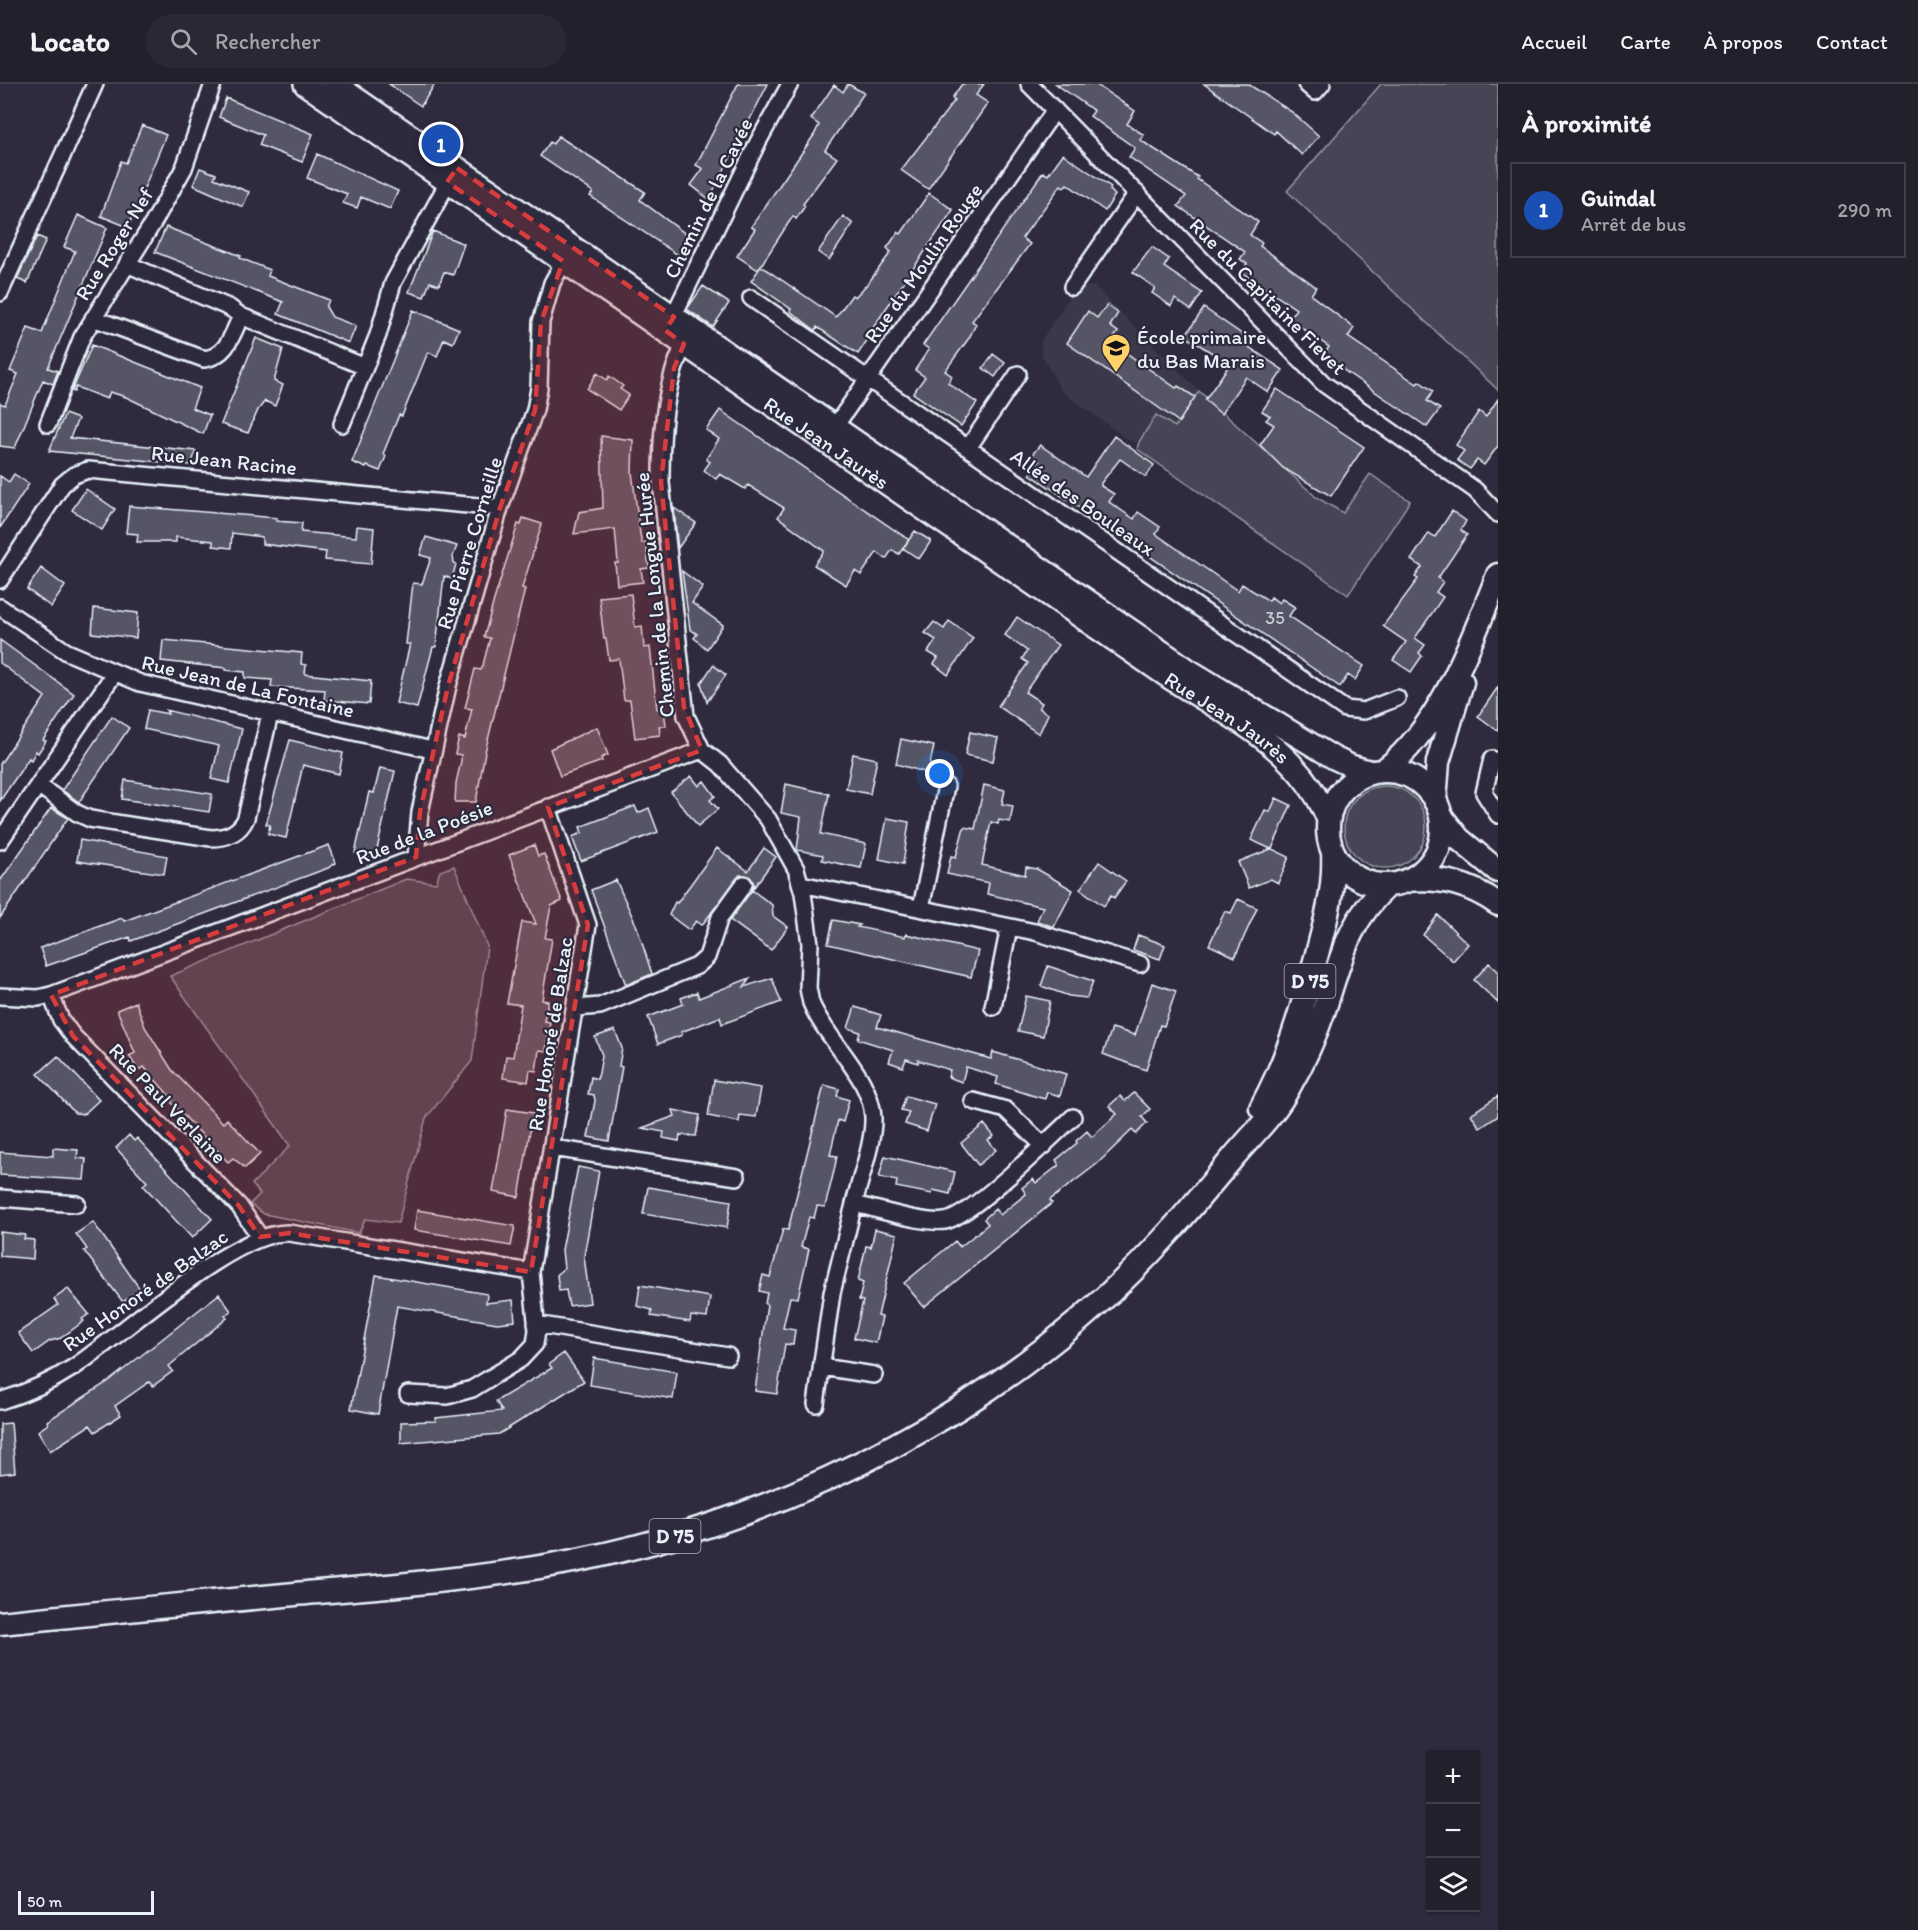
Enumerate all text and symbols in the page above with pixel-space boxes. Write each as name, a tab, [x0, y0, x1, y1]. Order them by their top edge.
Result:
search box	[146, 14, 566, 68]
text: Locato	[30, 24, 110, 58]
icon: search	[167, 25, 200, 58]
text: Rechercher	[215, 28, 320, 55]
text: Accueil	[1522, 29, 1587, 54]
text: Carte	[1620, 29, 1671, 54]
text: À propos	[1704, 29, 1783, 54]
text: Contact	[1816, 29, 1888, 54]
text: À proximité	[1522, 107, 1651, 139]
street label: Chemin de la Cavée	[658, 114, 758, 282]
pin: 1	[422, 122, 460, 166]
street label: Rue du Moulin Rouge	[858, 178, 988, 348]
street label: Rue Roger Nef	[69, 183, 159, 305]
text: Guindal	[1581, 185, 1656, 212]
text: 1	[1539, 198, 1548, 222]
text: 290 m	[1837, 198, 1892, 222]
street label: Rue du Capitaine Fievet	[1184, 212, 1352, 380]
text: Arrêt de bus	[1581, 212, 1686, 236]
place label: École primaire du Bas Marais	[1137, 324, 1266, 373]
school or university icon: École primaire du Bas Marais	[1100, 332, 1132, 374]
street label: Rue Jean Jaurès	[759, 391, 894, 494]
street label: Rue Jean Racine	[150, 440, 298, 480]
street label: Allée des Bouleaux	[1006, 443, 1160, 561]
street label: Rue Pierre Corneille	[431, 454, 507, 632]
street label: Chemin de la Longue Hurée	[629, 471, 679, 719]
house number: 35	[1265, 607, 1285, 629]
street label: Rue Jean de La Fontaine	[139, 649, 357, 723]
street label: Rue Jean Jaurès	[1160, 666, 1296, 768]
your location	[925, 759, 954, 788]
street label: Rue de la Poésie	[352, 794, 496, 870]
street label: Rue Honoré de Balzac	[522, 935, 578, 1133]
road number: D 75	[1284, 964, 1336, 998]
street label: Rue Paul Verlaine	[104, 1037, 232, 1169]
street label: Rue Honoré de Balzac	[57, 1223, 233, 1357]
road number: D 75	[650, 1519, 700, 1553]
map controls	[1426, 1750, 1480, 1912]
button: +	[1426, 1750, 1480, 1804]
button: −	[1426, 1804, 1480, 1858]
button: layers	[1426, 1858, 1480, 1912]
scale bar	[18, 1888, 154, 1916]
text: 50 m	[27, 1892, 62, 1911]

